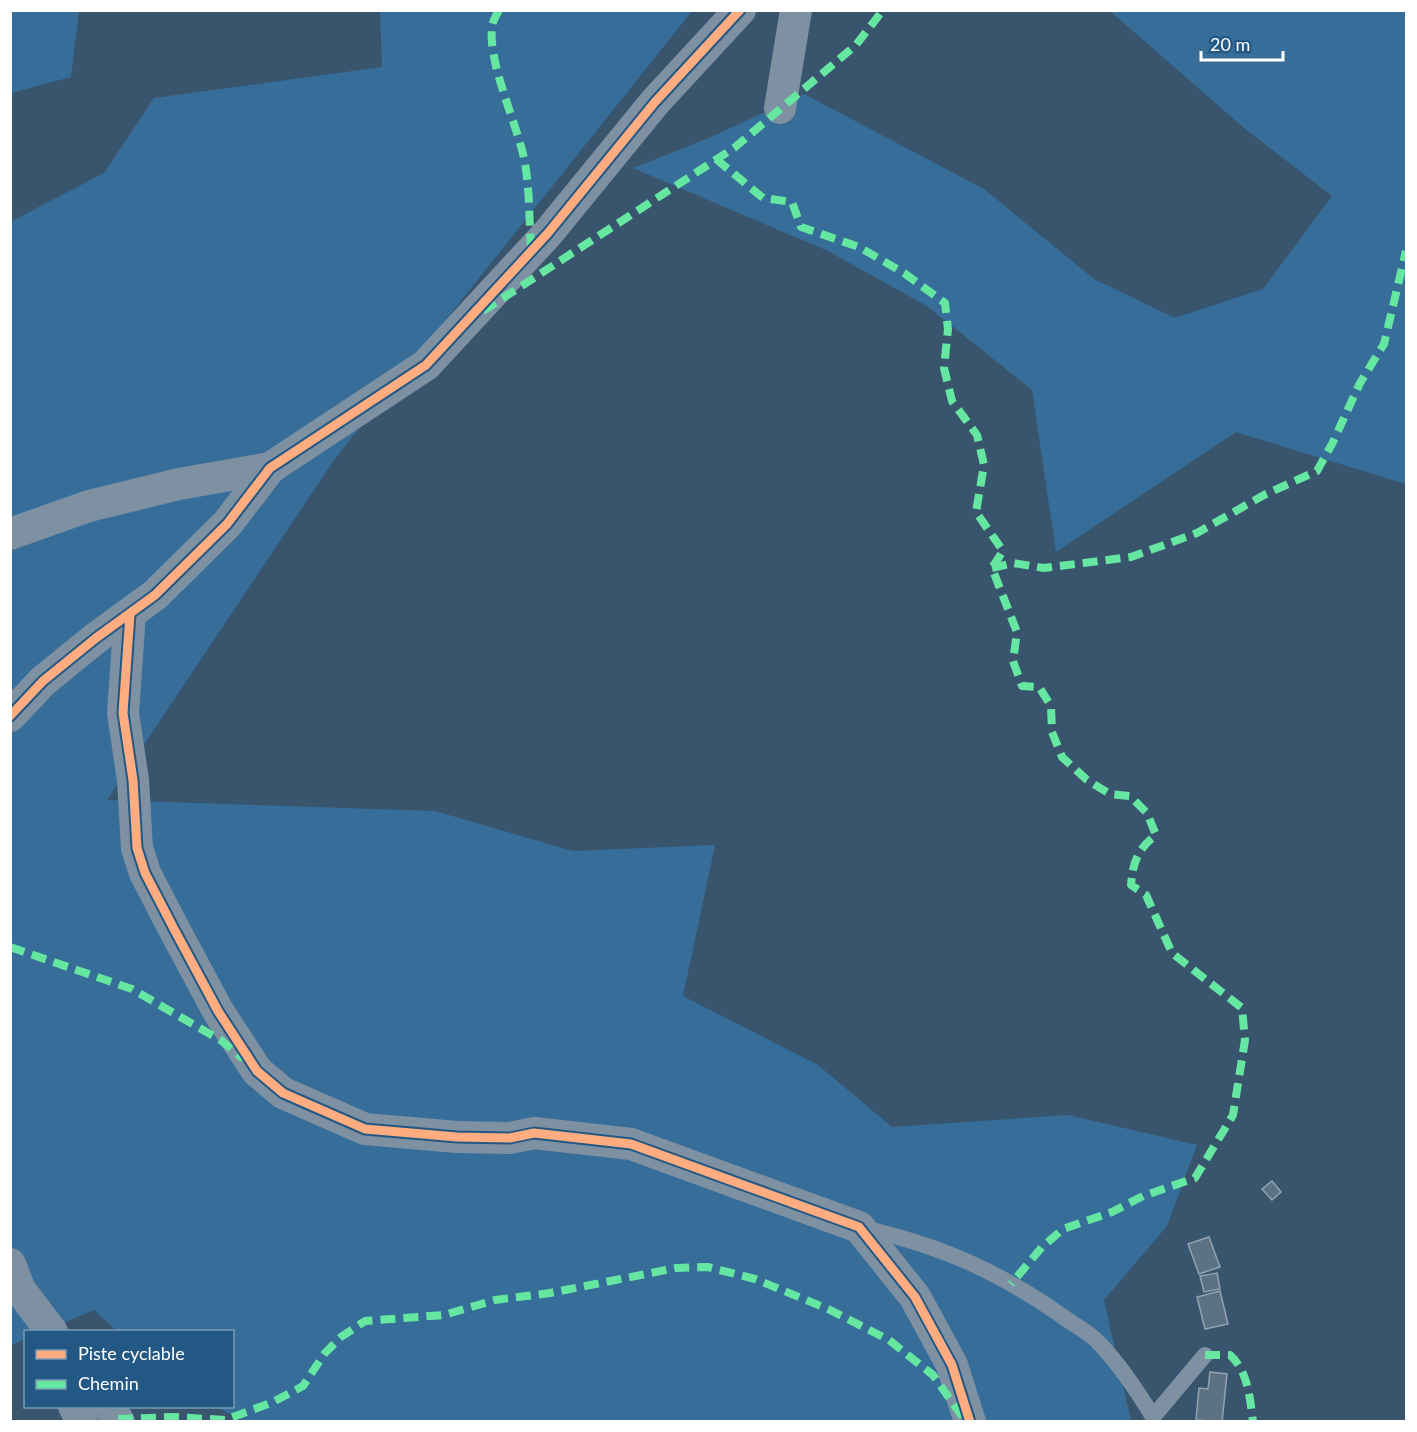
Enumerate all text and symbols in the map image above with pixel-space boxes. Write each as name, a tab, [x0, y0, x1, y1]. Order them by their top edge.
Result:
scale bar	[1201, 24, 1284, 62]
text: 20 m	[1210, 33, 1250, 55]
legend	[24, 1330, 234, 1408]
text: Piste cyclable	[78, 1342, 185, 1364]
text: Chemin	[78, 1372, 139, 1394]

